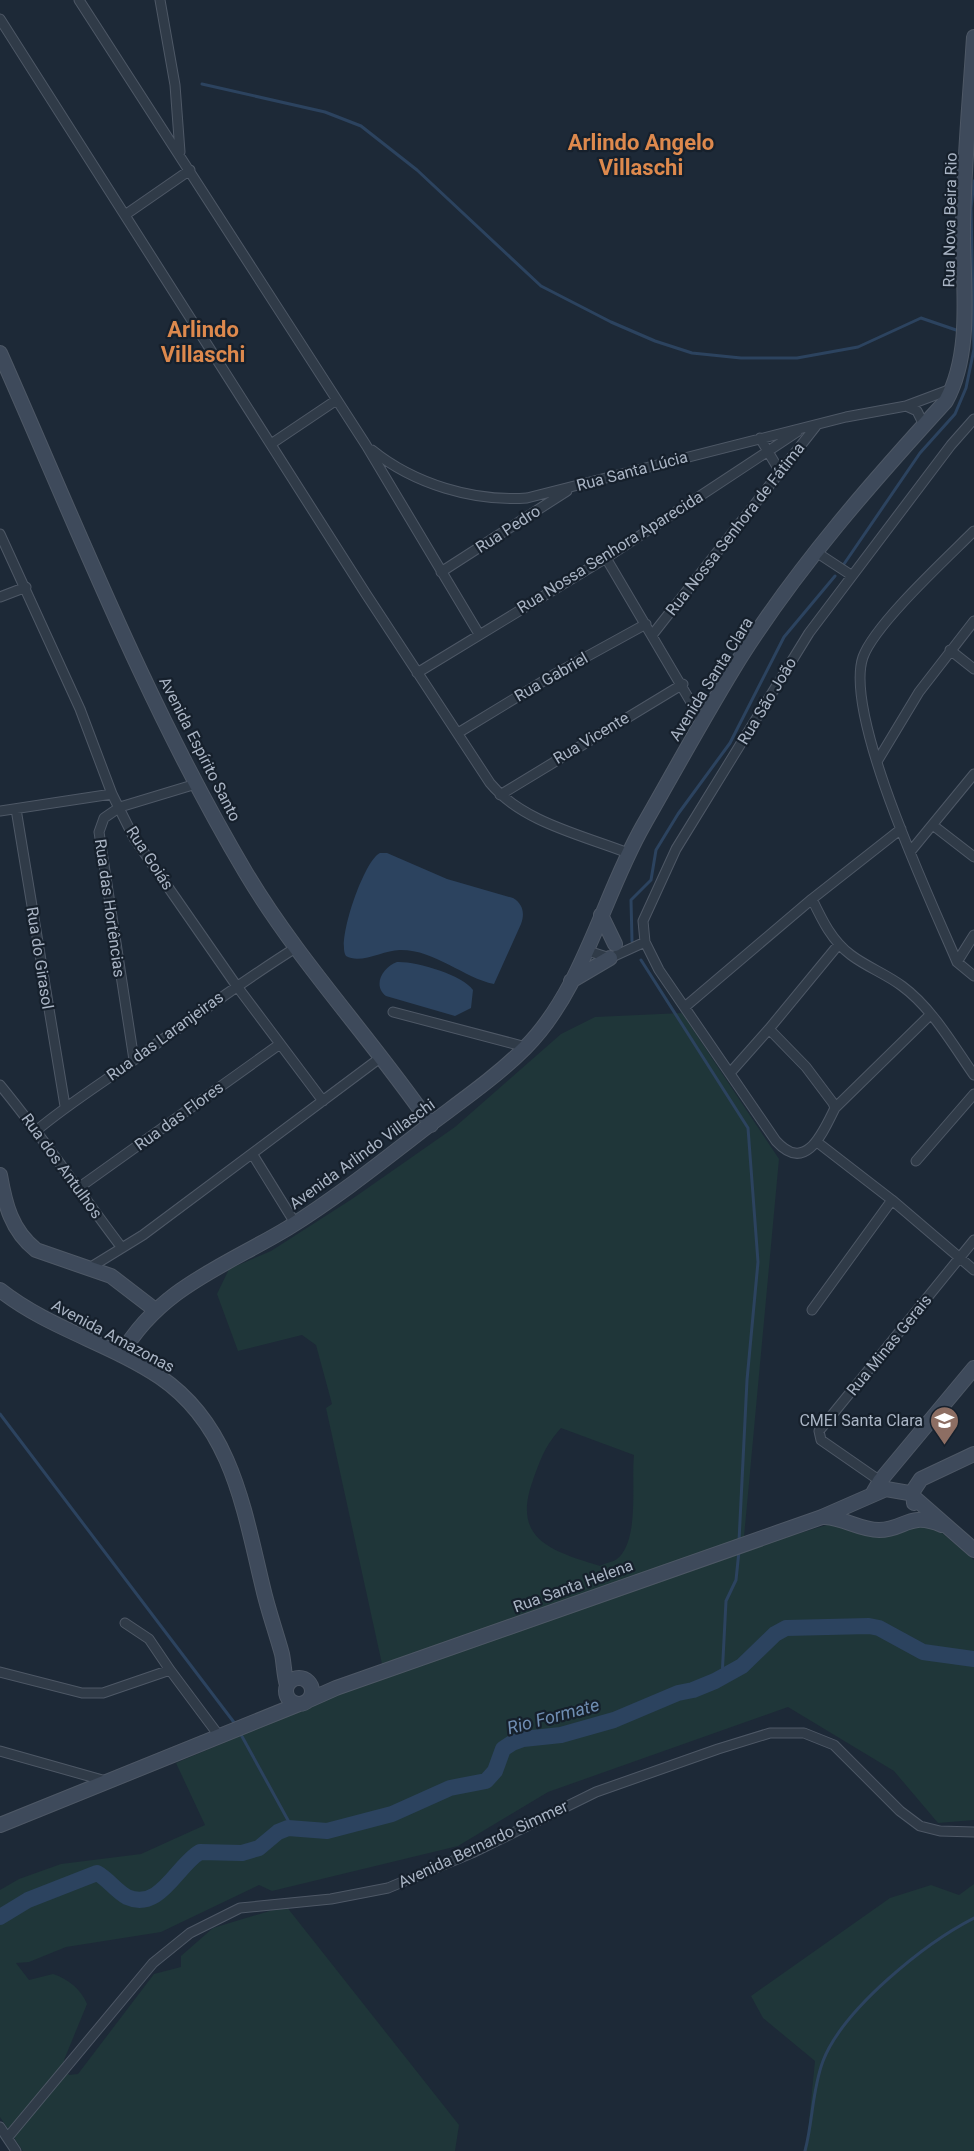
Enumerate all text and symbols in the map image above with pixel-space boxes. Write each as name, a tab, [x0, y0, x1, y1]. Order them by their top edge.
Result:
district label: Arlindo Angelo Villaschi	[568, 130, 714, 180]
street label: Rua Nova Beira Rio	[939, 152, 961, 288]
district label: Arlindo Villaschi	[161, 317, 245, 367]
street label: Rua Nossa Senhora de Fátima	[662, 439, 808, 619]
street label: Rua Santa Lúcia	[574, 447, 690, 495]
street label: Rua Nossa Senhora Aparecida	[514, 487, 706, 617]
street label: Rua Pedro	[472, 501, 544, 557]
street label: Avenida Santa Clara	[665, 614, 757, 744]
street label: Rua Gabriel	[511, 648, 591, 706]
street label: Rua São João	[734, 654, 800, 748]
street label: Avenida Espírito Santo	[155, 674, 245, 824]
street label: Rua Vicente	[550, 708, 632, 768]
street label: Rua Goiás	[122, 823, 178, 893]
street label: Rua das Hortências	[91, 838, 129, 978]
street label: Rua do Girasol	[23, 905, 57, 1011]
street label: Rua das Laranjeiras	[103, 987, 227, 1085]
street label: Rua das Flores	[131, 1077, 227, 1155]
street label: Avenida Arlindo Villaschi	[286, 1095, 438, 1213]
street label: Rua dos Antulhos	[18, 1110, 106, 1222]
street label: Rua Minas Gerais	[842, 1291, 936, 1399]
street label: Avenida Amazonas	[48, 1296, 178, 1376]
school or university icon: CMEI Santa Clara	[928, 1404, 960, 1446]
place label: CMEI Santa Clara	[799, 1411, 923, 1430]
street label: Rua Santa Helena	[510, 1556, 636, 1616]
water label: Rio Formate	[505, 1694, 601, 1738]
street label: Avenida Bernardo Simmer	[395, 1796, 571, 1892]

